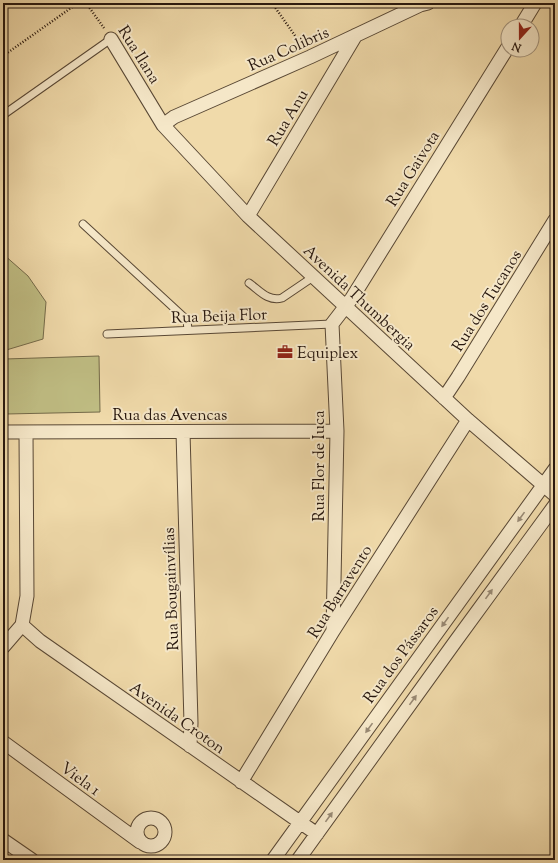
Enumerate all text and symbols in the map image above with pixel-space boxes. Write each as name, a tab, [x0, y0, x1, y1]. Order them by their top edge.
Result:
north arrow	[500, 18, 540, 58]
street label: Rua Ilana	[111, 22, 165, 89]
street label: Rua Colibris	[245, 22, 333, 78]
text: N	[510, 37, 525, 56]
street label: Rua Anu	[263, 86, 315, 151]
street label: Rua Gaivota	[382, 127, 447, 212]
street label: Avenida Thumbergia	[297, 241, 420, 357]
street label: Rua dos Tucanos	[448, 246, 529, 357]
street label: Rua Beija Flor	[171, 304, 268, 331]
office icon: Equiplex	[276, 343, 294, 361]
place label: Equiplex	[297, 343, 359, 366]
street label: Rua das Avencas	[113, 405, 227, 428]
street label: Rua Flor de Iuca	[309, 410, 332, 522]
one-way arrow	[517, 511, 525, 522]
street label: Rua Bougainvílias	[159, 527, 186, 651]
street label: Rua Barravento	[303, 541, 379, 643]
one-way arrow	[485, 589, 493, 600]
street label: Rua dos Pássaros	[359, 602, 445, 709]
one-way arrow	[441, 617, 449, 627]
street label: Avenida Croton	[124, 677, 230, 761]
one-way arrow	[409, 695, 417, 705]
one-way arrow	[364, 722, 373, 733]
street label: Viela 1	[55, 758, 105, 803]
one-way arrow	[325, 812, 333, 822]

